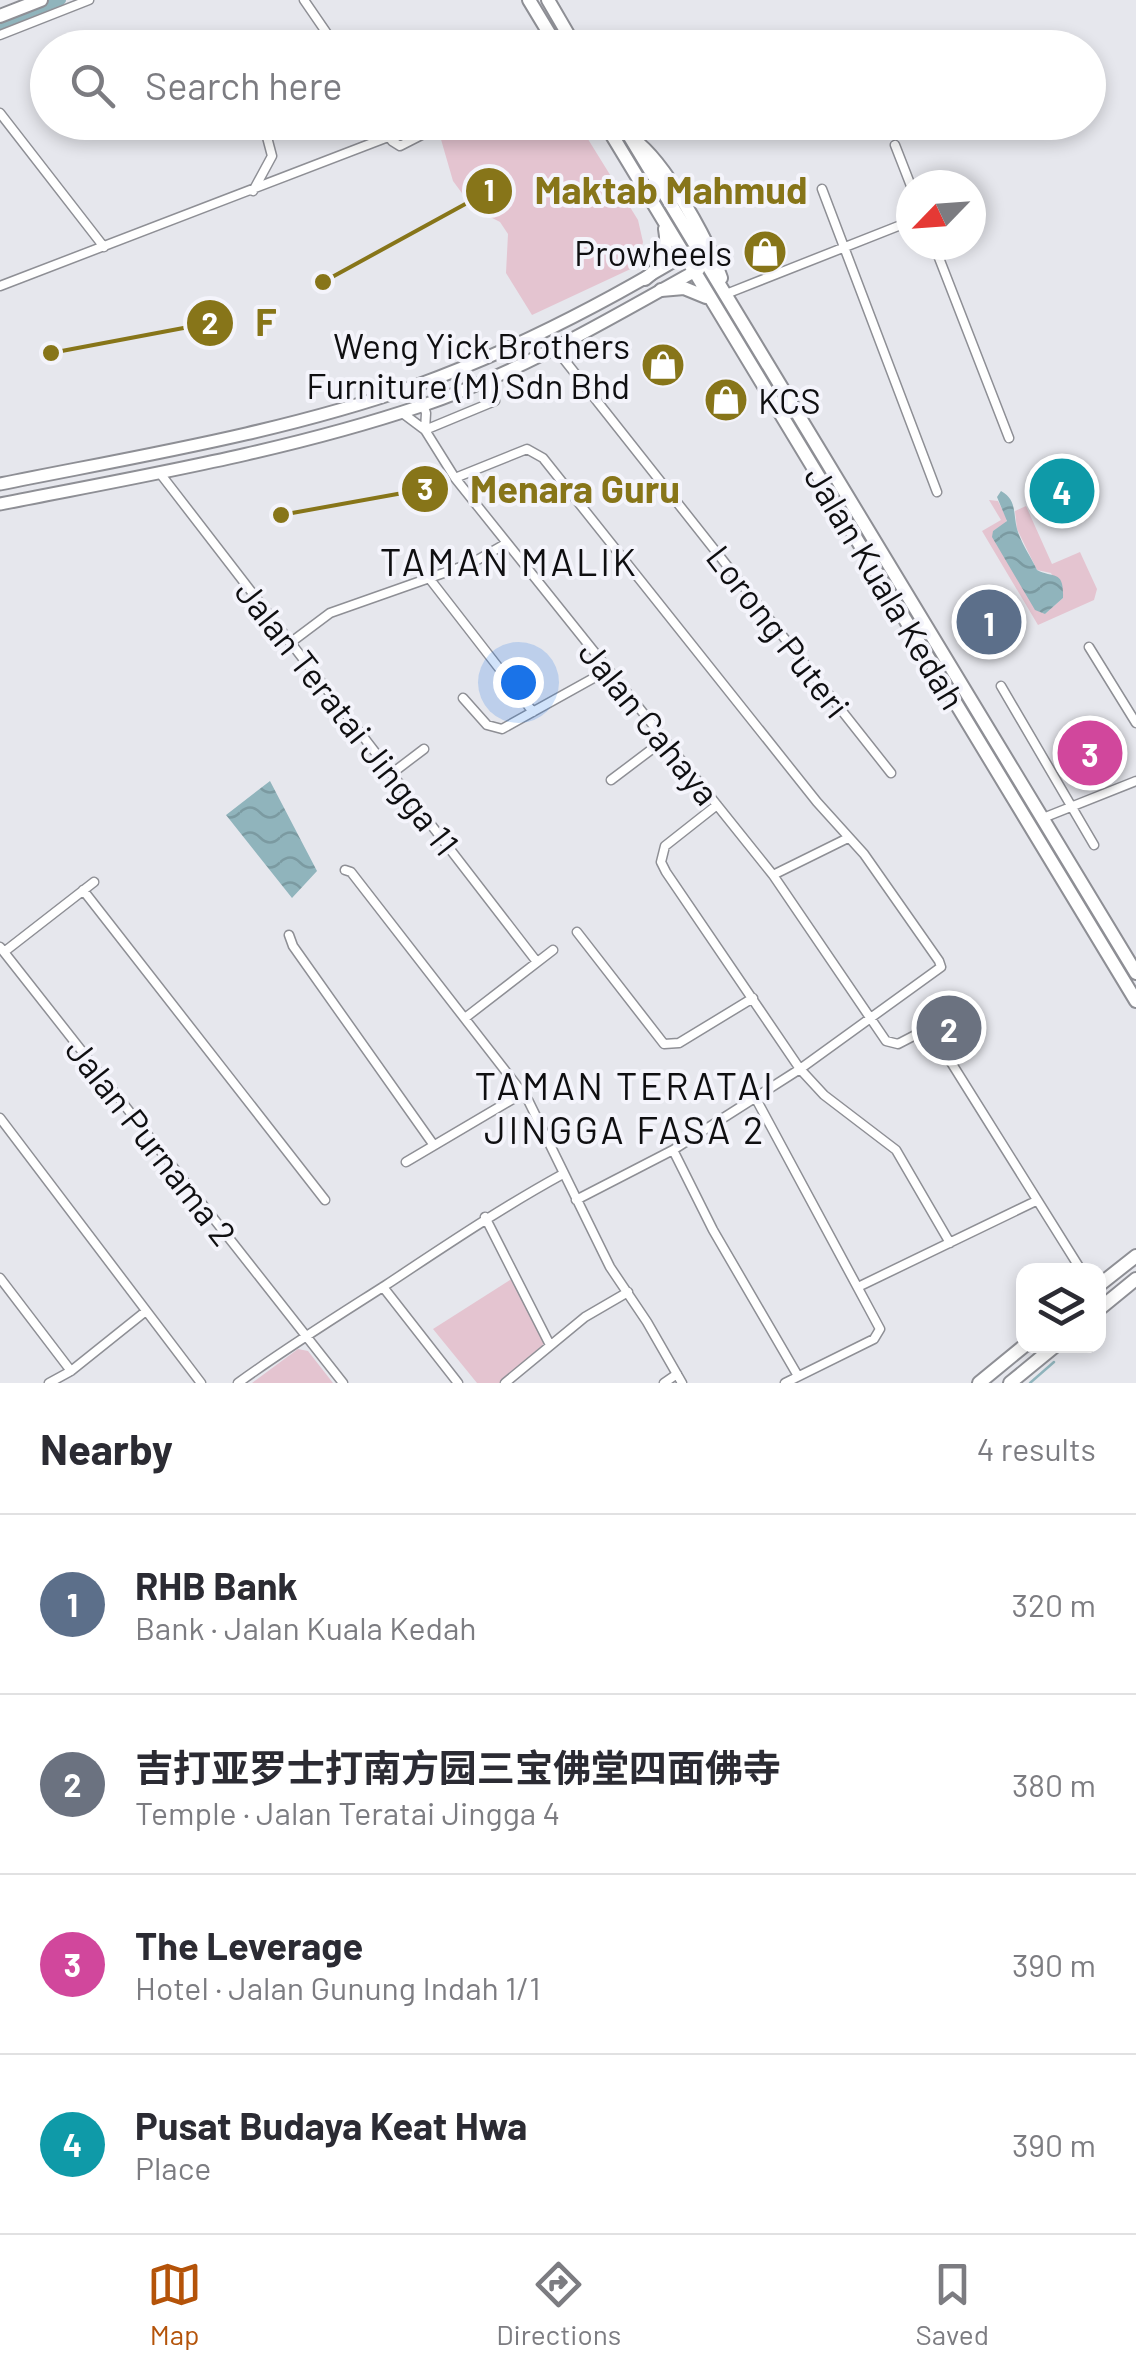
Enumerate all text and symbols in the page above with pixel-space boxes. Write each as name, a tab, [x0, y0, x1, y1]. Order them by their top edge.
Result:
search box	[30, 30, 1106, 140]
icon: search	[65, 58, 120, 113]
text: Search here	[145, 62, 343, 108]
callout: Maktab Mahmud	[464, 157, 827, 225]
text: Maktab Mahmud	[534, 166, 808, 212]
north arrow	[896, 170, 986, 260]
text: 1	[484, 171, 494, 207]
shop icon: Prowheels	[742, 229, 788, 275]
place label: Prowheels	[574, 231, 732, 273]
callout: F	[185, 289, 297, 357]
text: F	[255, 298, 277, 344]
text: 2	[202, 304, 218, 340]
place label: Weng Yick Brothers Furniture (M) Sdn Bhd	[306, 324, 630, 406]
shop icon: Weng Yick Brothers Furniture (M) Sdn Bhd	[640, 342, 686, 388]
shop icon: KCS	[703, 377, 749, 423]
place label: KCS	[758, 379, 821, 421]
pin: 4	[1030, 454, 1094, 528]
callout: Menara Guru	[400, 455, 700, 523]
street label: Jalan Kuala Kedah	[797, 458, 975, 716]
text: Menara Guru	[470, 465, 680, 511]
text: 3	[417, 470, 433, 506]
street label: Lorong Puteri	[699, 536, 859, 726]
district label: TAMAN MALIK	[380, 538, 638, 584]
street label: Jalan Teratai Jingga 11	[227, 571, 469, 863]
pin: 1	[956, 584, 1022, 660]
street label: Jalan Cahaya	[571, 631, 729, 813]
your location	[493, 657, 544, 708]
pin: 3	[1058, 716, 1122, 790]
pin: 2	[916, 990, 982, 1066]
street label: Jalan Purnama 2	[58, 1029, 246, 1253]
district label: TAMAN TERATAI JINGGA FASA 2	[475, 1062, 775, 1152]
map controls	[1016, 1263, 1106, 1353]
button: layers	[1016, 1263, 1106, 1353]
text: Nearby	[40, 1423, 173, 1473]
text: 4 results	[977, 1429, 1096, 1467]
text: RHB Bank	[135, 1562, 298, 1608]
text: 1	[67, 1585, 78, 1623]
text: 320 m	[1011, 1585, 1096, 1623]
text: Bank · Jalan Kuala Kedah	[135, 1608, 477, 1646]
text: 吉打亚罗士打南方园三宝佛堂四面佛寺	[135, 1744, 781, 1790]
text: 2	[64, 1765, 81, 1803]
text: 380 m	[1012, 1765, 1096, 1803]
text: Temple · Jalan Teratai Jingga 4	[135, 1793, 560, 1831]
text: The Leverage	[135, 1922, 363, 1968]
text: 3	[64, 1945, 81, 1983]
text: 390 m	[1012, 1945, 1096, 1983]
text: Hotel · Jalan Gunung Indah 1/1	[135, 1968, 540, 2006]
text: Pusat Budaya Keat Hwa	[135, 2102, 527, 2148]
text: 4	[63, 2125, 82, 2163]
text: 390 m	[1012, 2125, 1096, 2163]
text: Place	[135, 2148, 211, 2186]
tab: Map	[147, 2257, 202, 2351]
tab: Directions	[496, 2257, 621, 2351]
tab: Saved	[915, 2257, 989, 2351]

